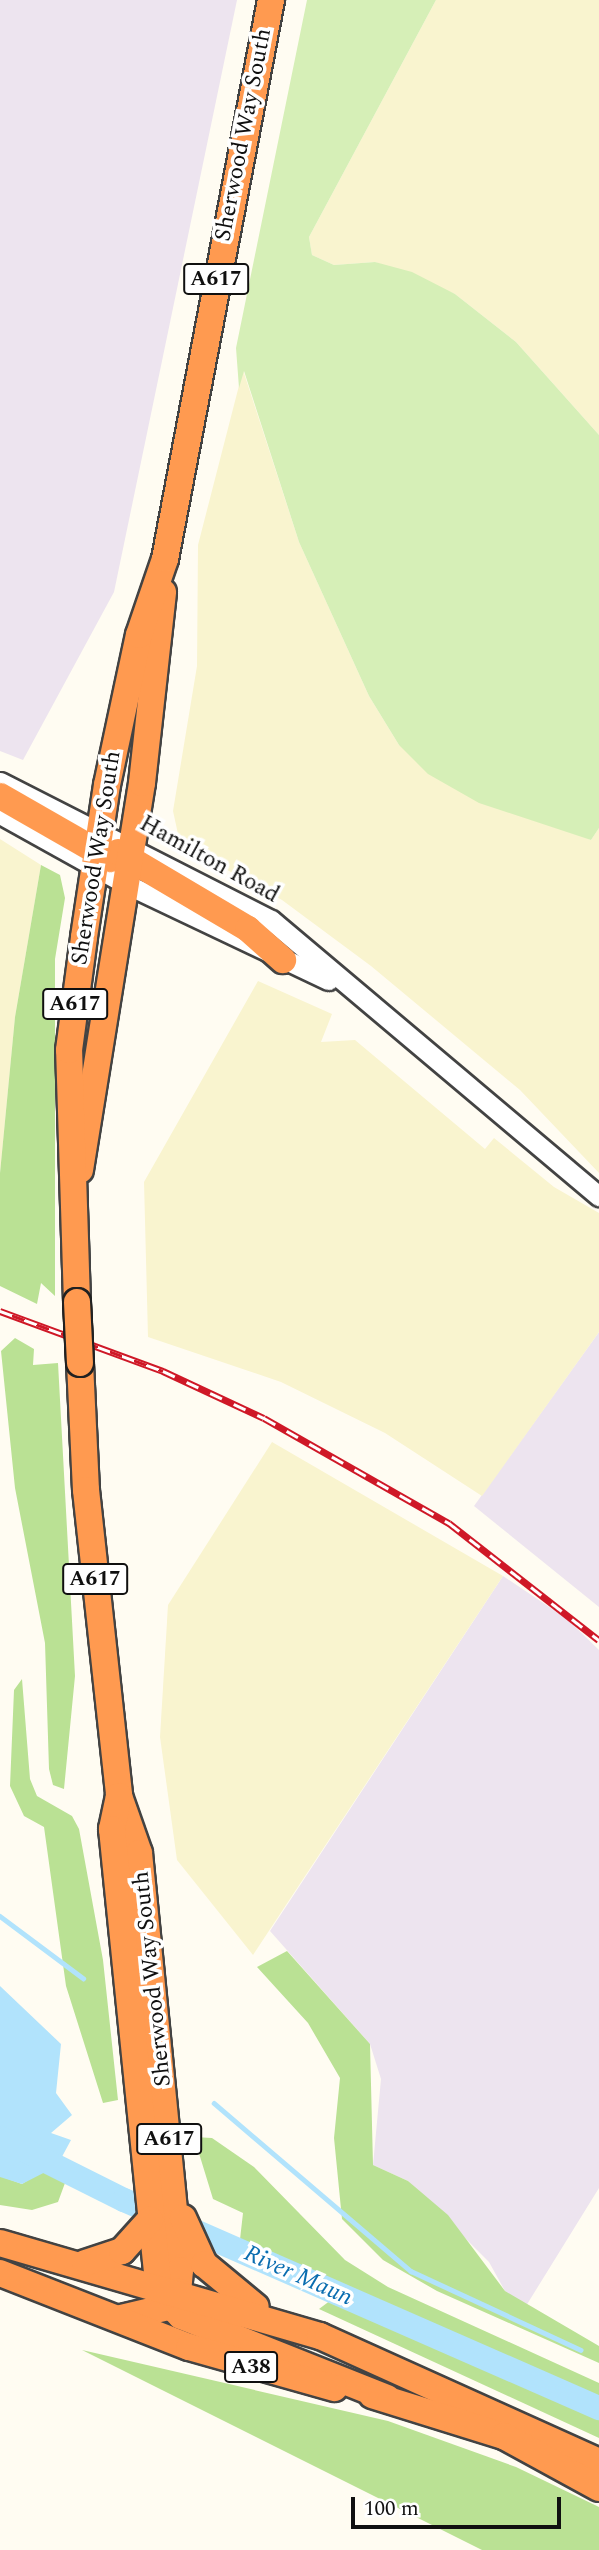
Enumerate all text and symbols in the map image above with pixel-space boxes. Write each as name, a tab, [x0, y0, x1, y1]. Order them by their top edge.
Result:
street label: Sherwood Way South	[210, 26, 278, 244]
road number: A617	[183, 262, 249, 296]
street label: Sherwood Way South	[66, 749, 128, 967]
street label: Hamilton Road	[135, 810, 283, 910]
road number: A617	[42, 986, 108, 1021]
road number: A617	[62, 1562, 128, 1596]
street label: Sherwood Way South	[128, 1870, 178, 2088]
road number: A617	[136, 2122, 202, 2156]
water label: River Maun	[239, 2239, 357, 2313]
road number: A38	[223, 2350, 279, 2384]
scale bar	[354, 2484, 564, 2528]
text: 100 m	[364, 2493, 419, 2525]

